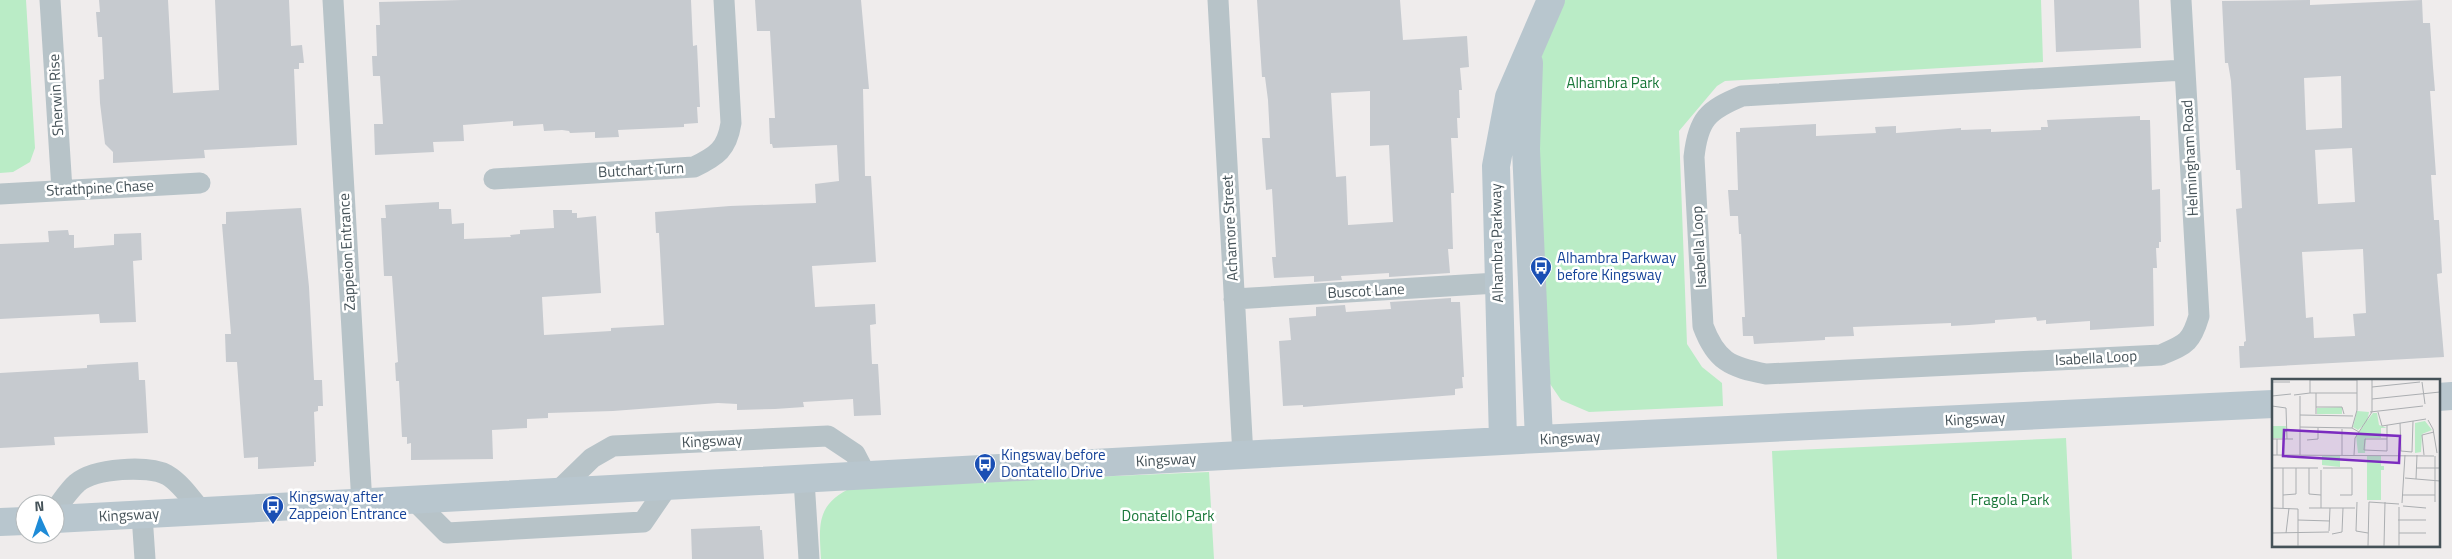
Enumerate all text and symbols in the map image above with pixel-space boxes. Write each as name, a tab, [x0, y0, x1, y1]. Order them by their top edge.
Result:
street label: Sherwin Rise	[42, 53, 69, 137]
park label: Alhambra Park	[1566, 71, 1660, 94]
street label: Helmingham Road	[2175, 99, 2204, 217]
street label: Butchart Turn	[597, 156, 685, 183]
street label: Strathpine Chase	[46, 173, 154, 202]
street label: Achamore Street	[1215, 174, 1244, 282]
street label: Alhambra Parkway	[1484, 183, 1509, 303]
street label: Zappeion Entrance	[332, 193, 361, 311]
street label: Isabella Loop	[1685, 205, 1712, 289]
place label: Alhambra Parkway before Kingsway	[1557, 246, 1676, 286]
bus stop icon: Alhambra Parkway before Kingsway	[1529, 255, 1553, 286]
street label: Buscot Lane	[1327, 277, 1405, 304]
street label: Isabella Loop	[2054, 344, 2138, 371]
inset map	[2272, 379, 2440, 546]
street label: Kingsway	[1944, 405, 2006, 432]
street label: Kingsway	[1539, 424, 1601, 451]
street label: Kingsway	[681, 427, 743, 454]
place label: Kingsway before Dontatello Drive	[1001, 443, 1106, 483]
street label: Kingsway	[1135, 446, 1197, 473]
bus stop icon: Kingsway before Dontatello Drive	[973, 452, 997, 483]
place label: Kingsway after Zappeion Entrance	[289, 485, 407, 525]
park label: Fragola Park	[1971, 488, 2049, 511]
north arrow	[15, 494, 65, 544]
bus stop icon: Kingsway after Zappeion Entrance	[261, 494, 285, 525]
text: N	[34, 495, 45, 516]
street label: Kingsway	[98, 501, 160, 528]
park label: Donatello Park	[1122, 504, 1214, 527]

